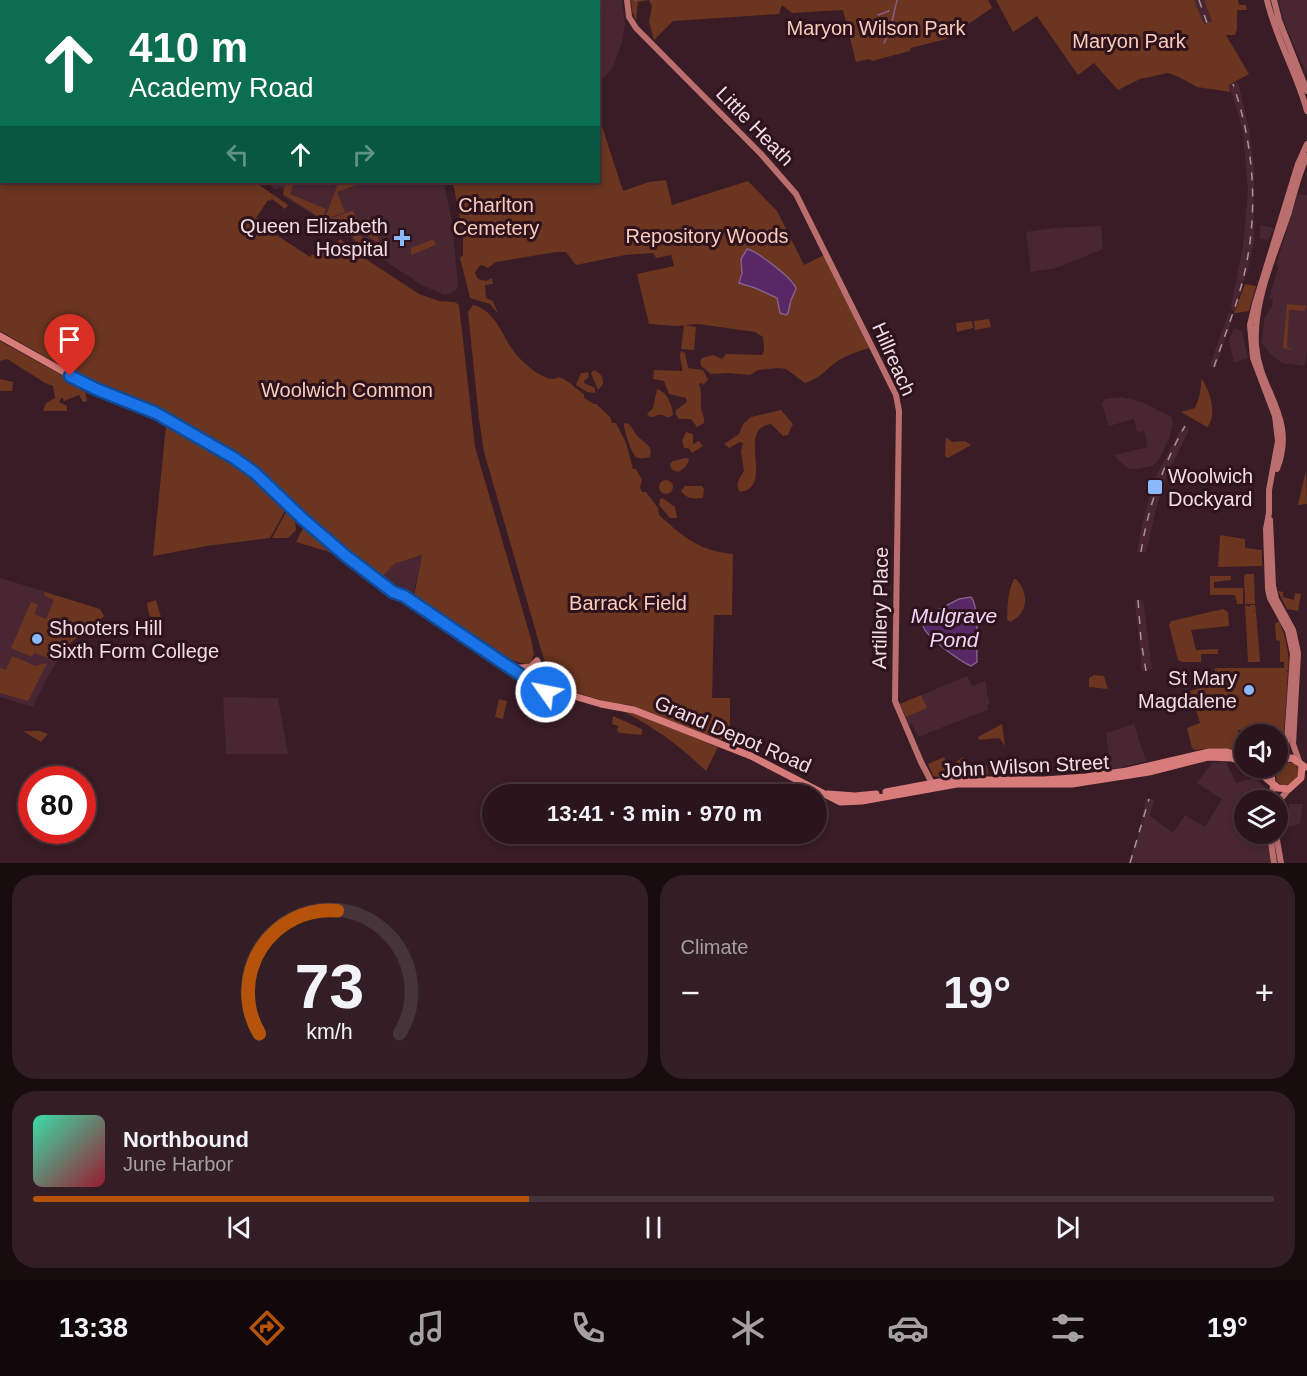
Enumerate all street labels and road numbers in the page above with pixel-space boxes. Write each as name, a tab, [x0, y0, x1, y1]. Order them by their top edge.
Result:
street label: Little Heath	[712, 82, 798, 170]
street label: Hillreach	[868, 319, 920, 399]
street label: Artillery Place	[868, 547, 892, 669]
street label: Grand Depot Road	[651, 691, 815, 777]
street label: John Wilson Street	[941, 751, 1110, 781]

